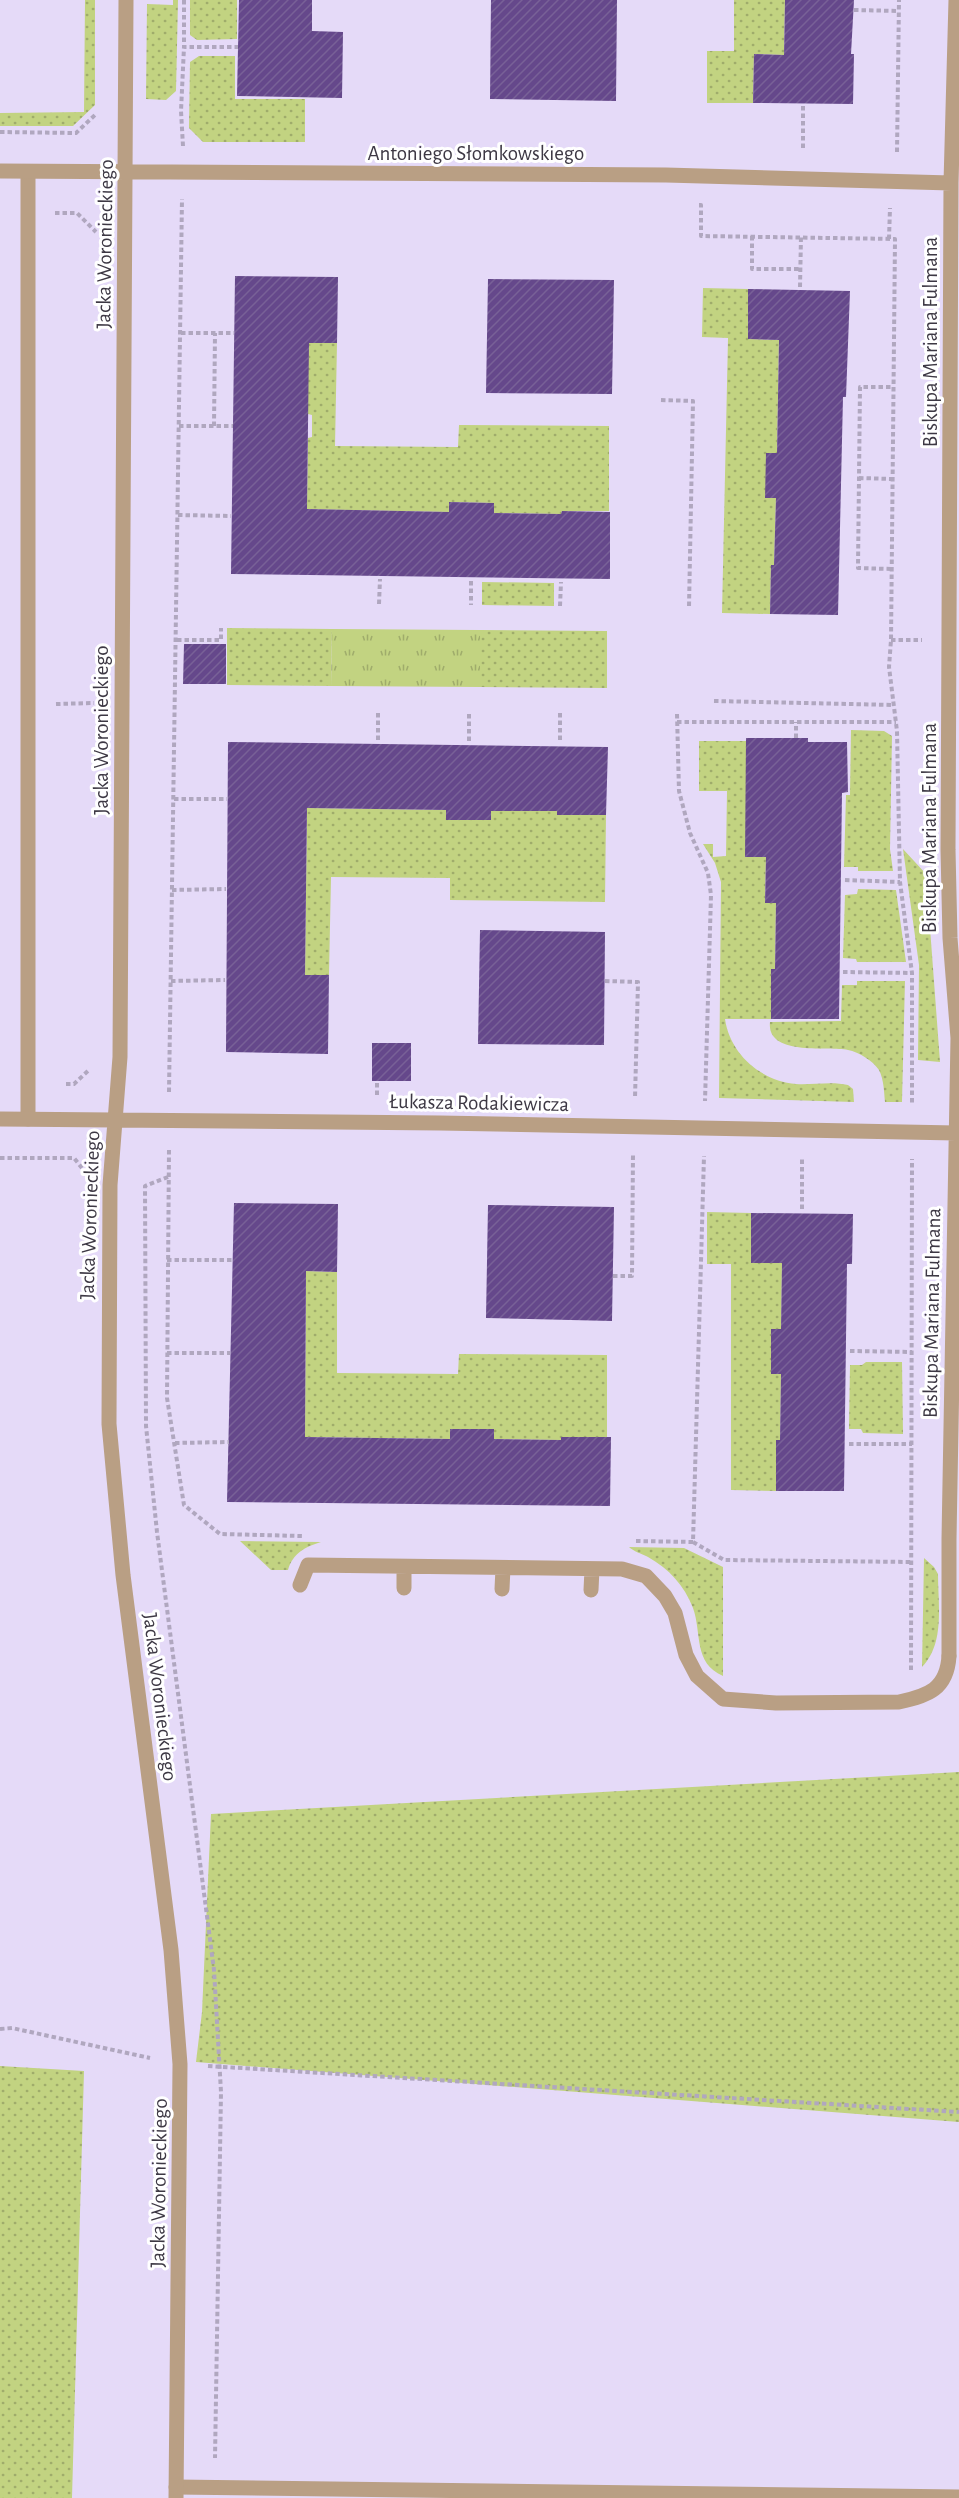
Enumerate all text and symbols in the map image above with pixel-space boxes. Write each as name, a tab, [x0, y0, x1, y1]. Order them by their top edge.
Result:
street label: Antoniego Słomkowskiego	[368, 143, 584, 164]
street label: Jacka Woronieckiego	[93, 159, 117, 329]
street label: Biskupa Mariana Fulmana	[920, 237, 941, 447]
street label: Jacka Woronieckiego	[91, 645, 112, 815]
street label: Biskupa Mariana Fulmana	[919, 723, 940, 933]
street label: Łukasza Rodakiewicza	[389, 1091, 569, 1115]
street label: Jacka Woronieckiego	[77, 1130, 103, 1300]
street label: Biskupa Mariana Fulmana	[920, 1207, 944, 1418]
street label: Jacka Woronieckiego	[139, 1612, 181, 1782]
street label: Jacka Woronieckiego	[147, 2098, 171, 2268]

